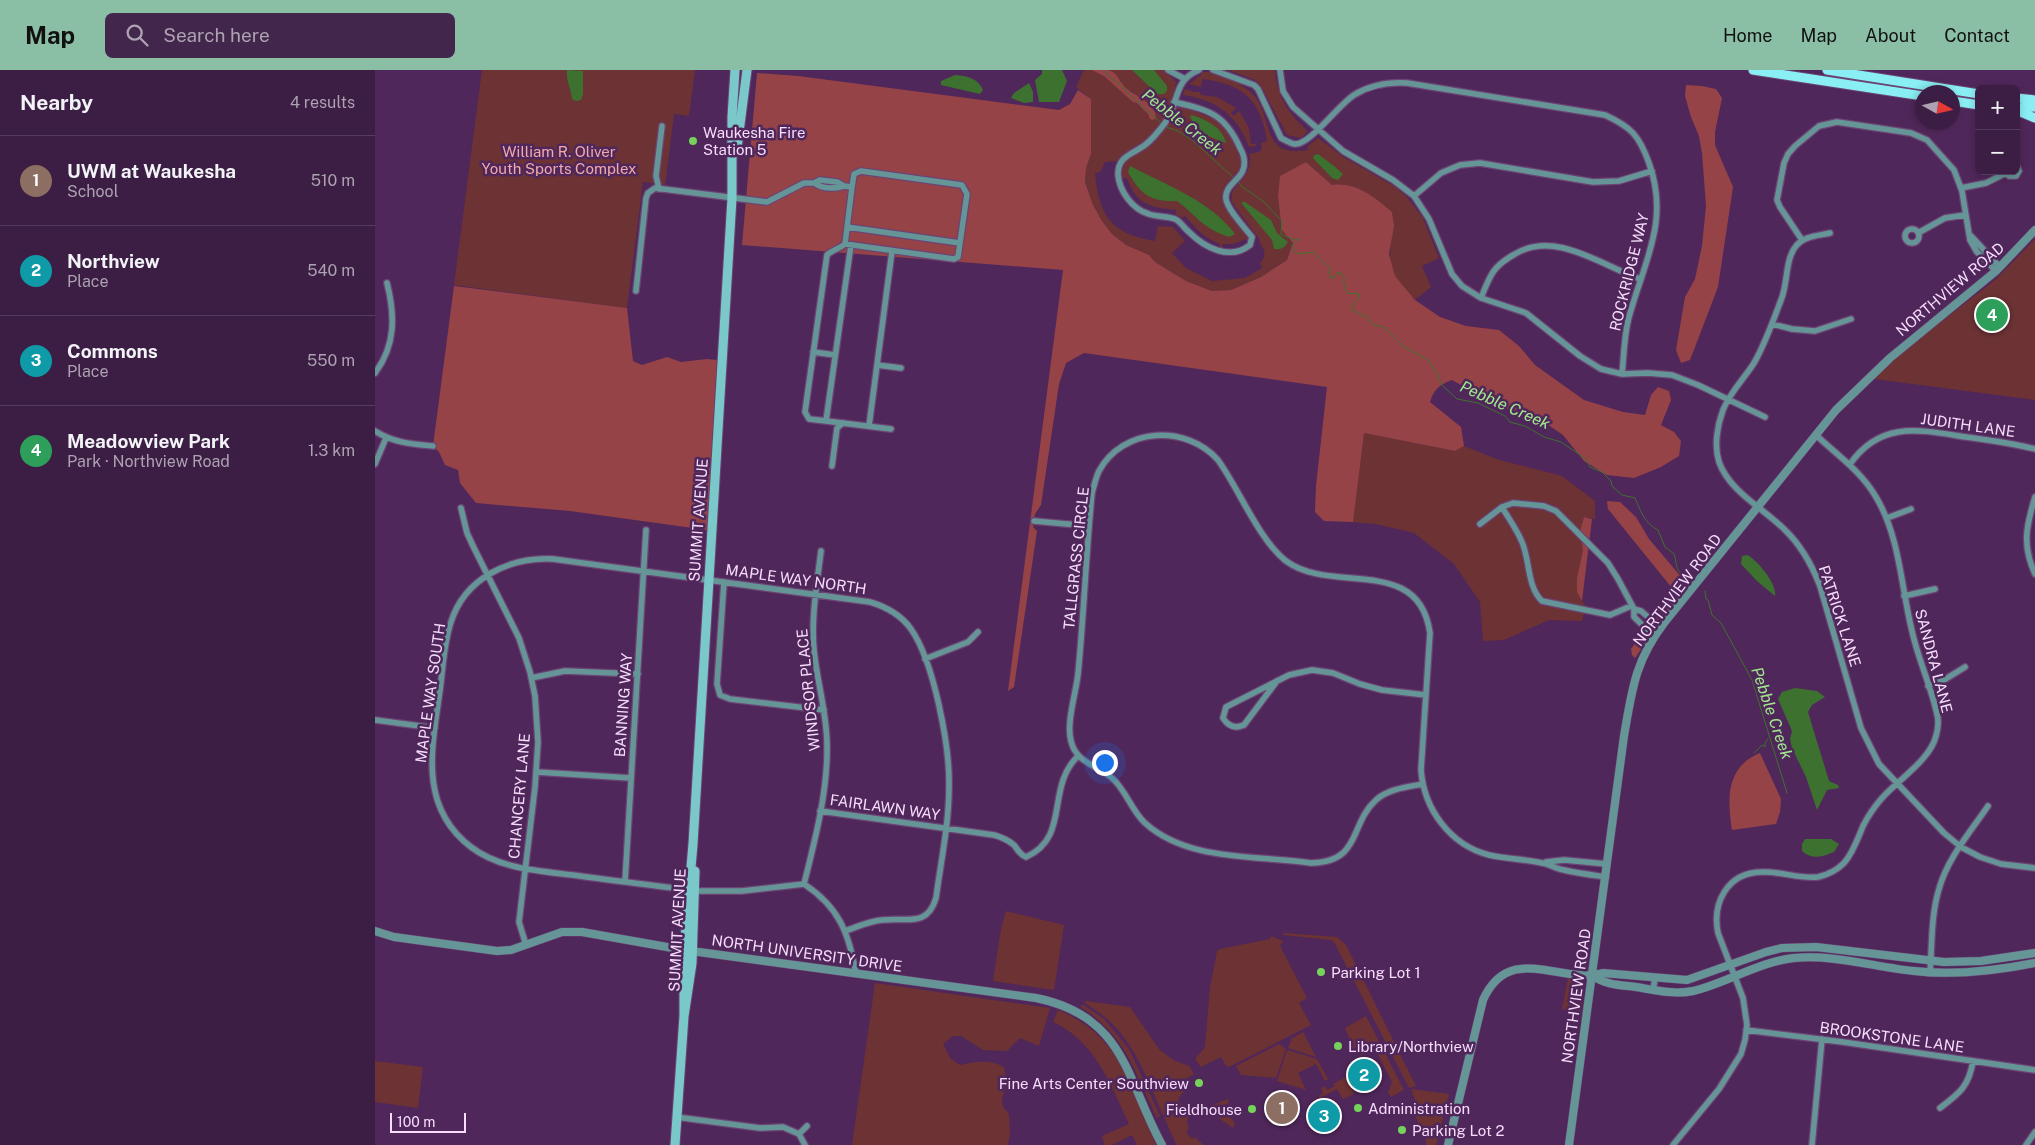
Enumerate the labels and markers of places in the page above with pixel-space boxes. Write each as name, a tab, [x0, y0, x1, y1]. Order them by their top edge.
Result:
place label: Waukesha Fire Station 5	[703, 124, 805, 158]
marker: Waukesha Fire Station 5	[687, 135, 699, 147]
pin: 4	[1976, 296, 2008, 334]
place label: Parking Lot 1	[1331, 964, 1421, 981]
marker: Parking Lot 1	[1315, 966, 1327, 978]
place label: Library/Northview	[1348, 1038, 1474, 1055]
marker: Library/Northview	[1332, 1040, 1344, 1052]
pin: 2	[1348, 1056, 1380, 1094]
place label: Fine Arts Center Southview	[999, 1075, 1189, 1092]
marker: Fine Arts Center Southview	[1193, 1077, 1205, 1089]
pin: 1	[1266, 1089, 1298, 1127]
pin: 3	[1308, 1097, 1340, 1135]
place label: Administration	[1368, 1100, 1470, 1117]
place label: Fieldhouse	[1166, 1101, 1242, 1118]
marker: Administration	[1352, 1102, 1364, 1114]
marker: Fieldhouse	[1246, 1103, 1258, 1115]
place label: Parking Lot 2	[1412, 1122, 1504, 1139]
marker: Parking Lot 2	[1396, 1124, 1408, 1136]

